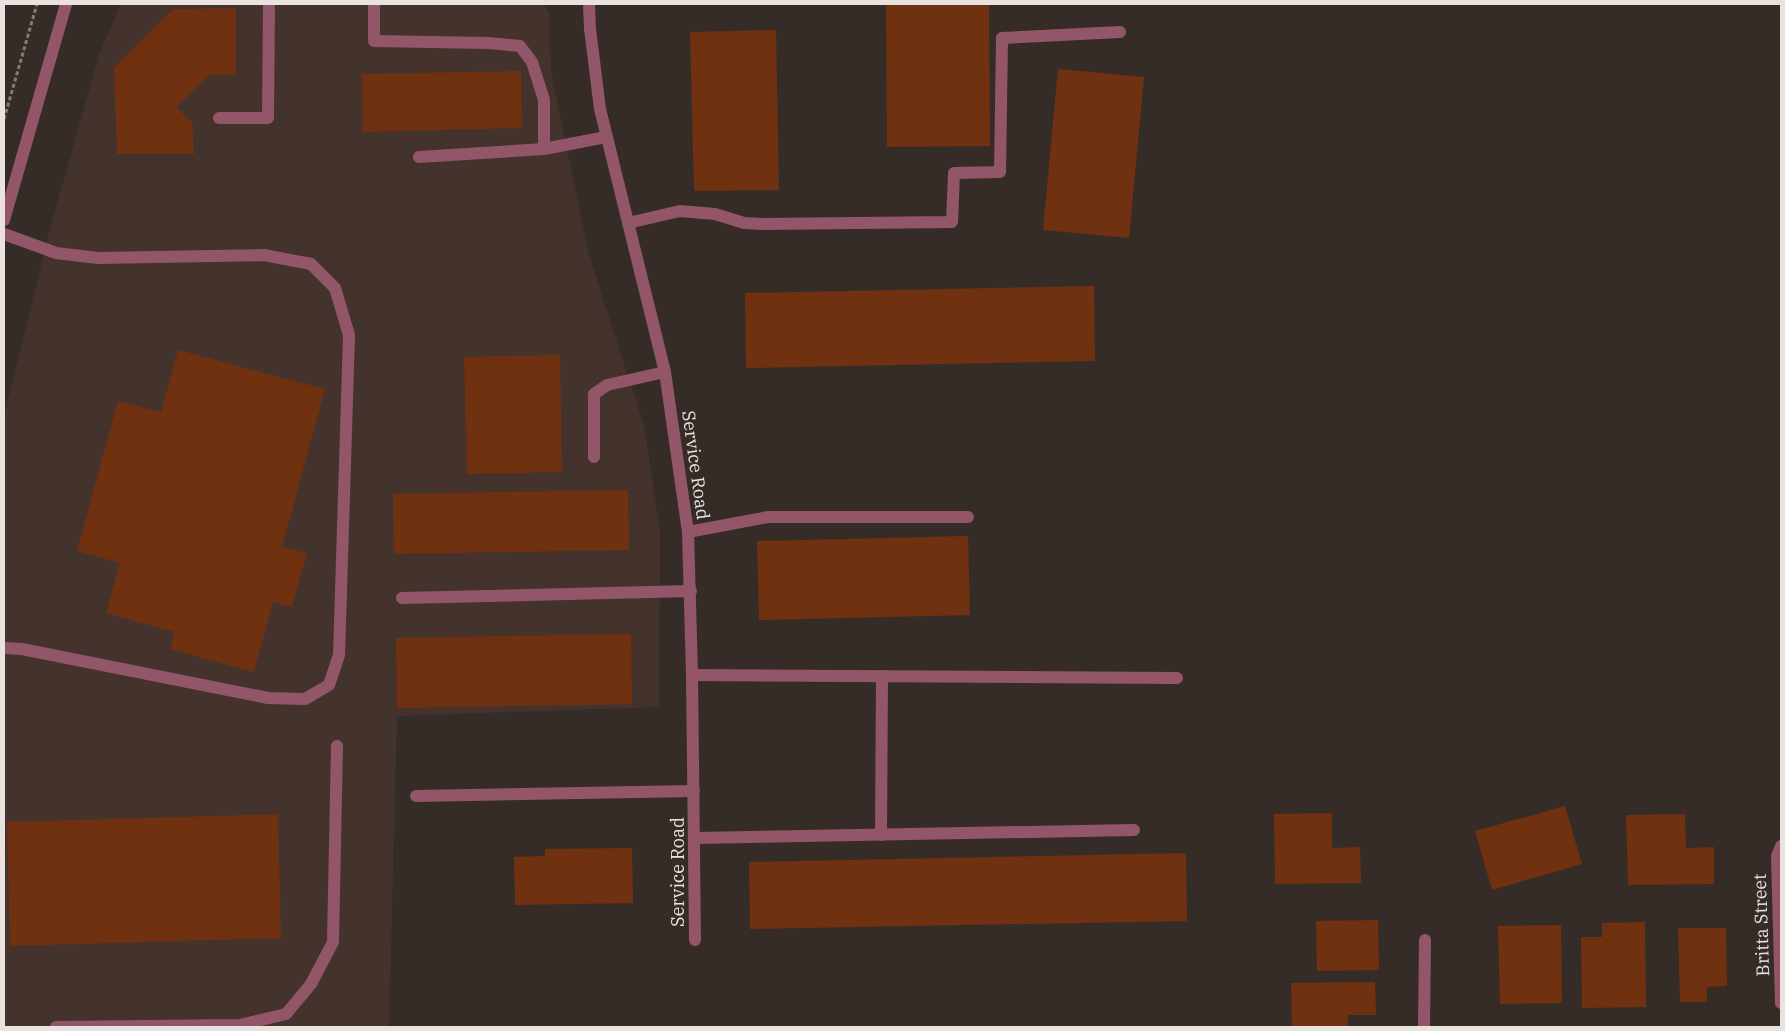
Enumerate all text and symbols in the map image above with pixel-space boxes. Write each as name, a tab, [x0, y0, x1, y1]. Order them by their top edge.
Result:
street label: Service Road	[677, 409, 715, 521]
street label: Service Road	[666, 817, 689, 927]
street label: Britta Street	[1748, 873, 1774, 977]

